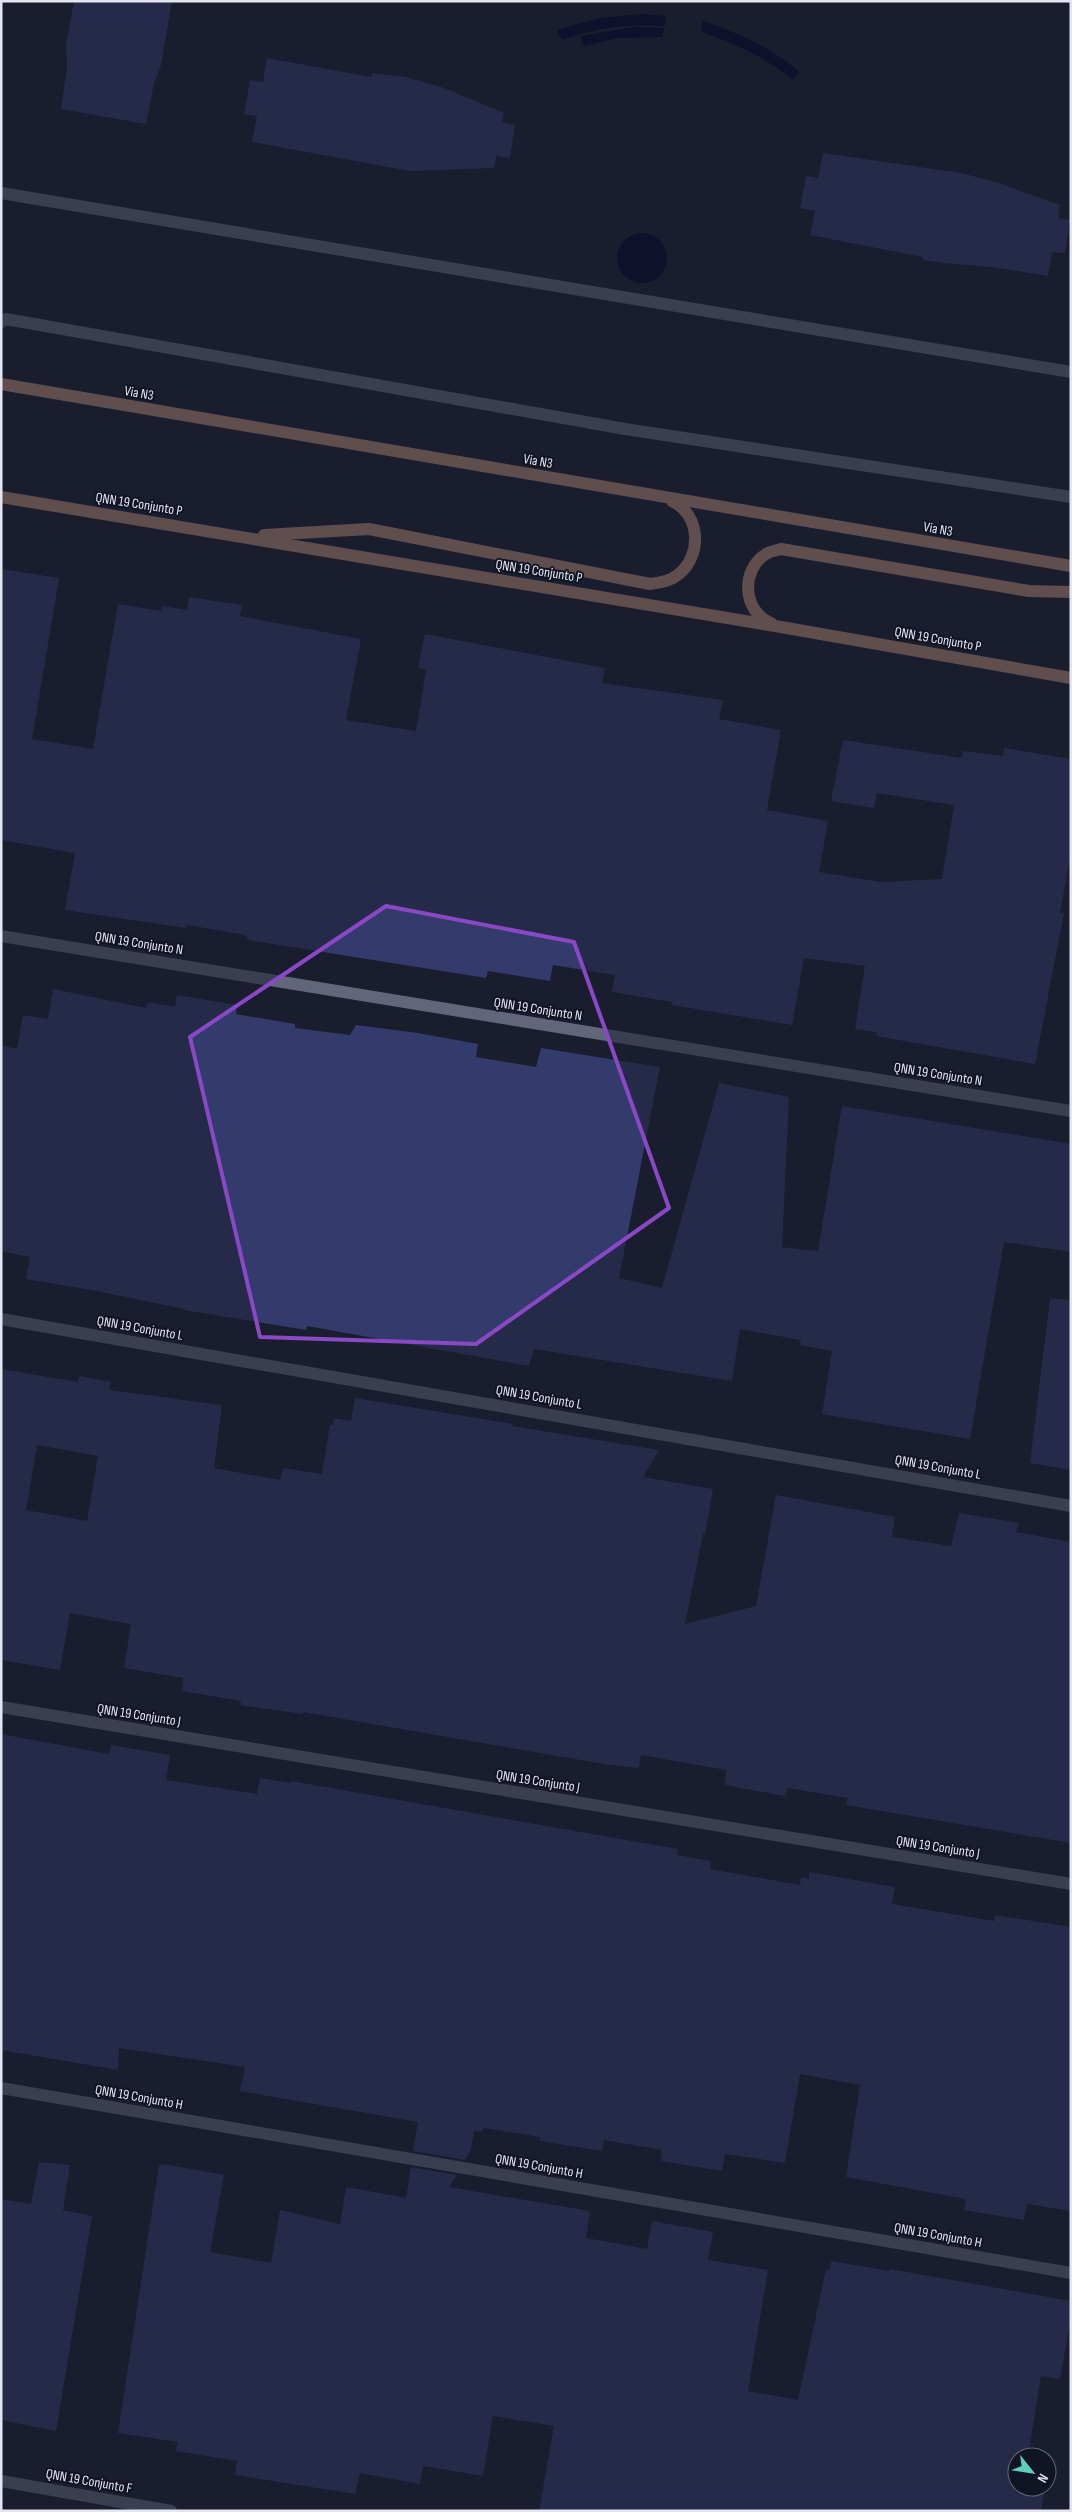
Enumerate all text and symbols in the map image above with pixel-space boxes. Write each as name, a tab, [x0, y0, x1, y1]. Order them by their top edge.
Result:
street label: Via N3	[123, 382, 155, 404]
street label: Via N3	[522, 450, 554, 472]
street label: QNN 19 Conjunto P	[94, 489, 184, 519]
street label: Via N3	[922, 518, 954, 540]
street label: QNN 19 Conjunto P	[494, 556, 584, 586]
street label: QNN 19 Conjunto P	[893, 623, 983, 655]
street label: QNN 19 Conjunto N	[94, 928, 184, 958]
street label: QNN 19 Conjunto N	[493, 994, 583, 1024]
street label: QNN 19 Conjunto N	[893, 1059, 983, 1089]
street label: QNN 19 Conjunto L	[96, 1312, 184, 1344]
street label: QNN 19 Conjunto L	[495, 1381, 583, 1413]
street label: QNN 19 Conjunto L	[894, 1451, 982, 1483]
street label: QNN 19 Conjunto J	[96, 1700, 182, 1730]
street label: QNN 19 Conjunto J	[495, 1766, 581, 1796]
street label: QNN 19 Conjunto J	[895, 1832, 981, 1862]
street label: QNN 19 Conjunto H	[94, 2081, 184, 2113]
street label: QNN 19 Conjunto H	[494, 2150, 584, 2182]
street label: QNN 19 Conjunto H	[893, 2219, 983, 2251]
north arrow	[1007, 2447, 1057, 2497]
street label: QNN 19 Conjunto F	[45, 2465, 134, 2497]
text: N	[1034, 2471, 1052, 2486]

